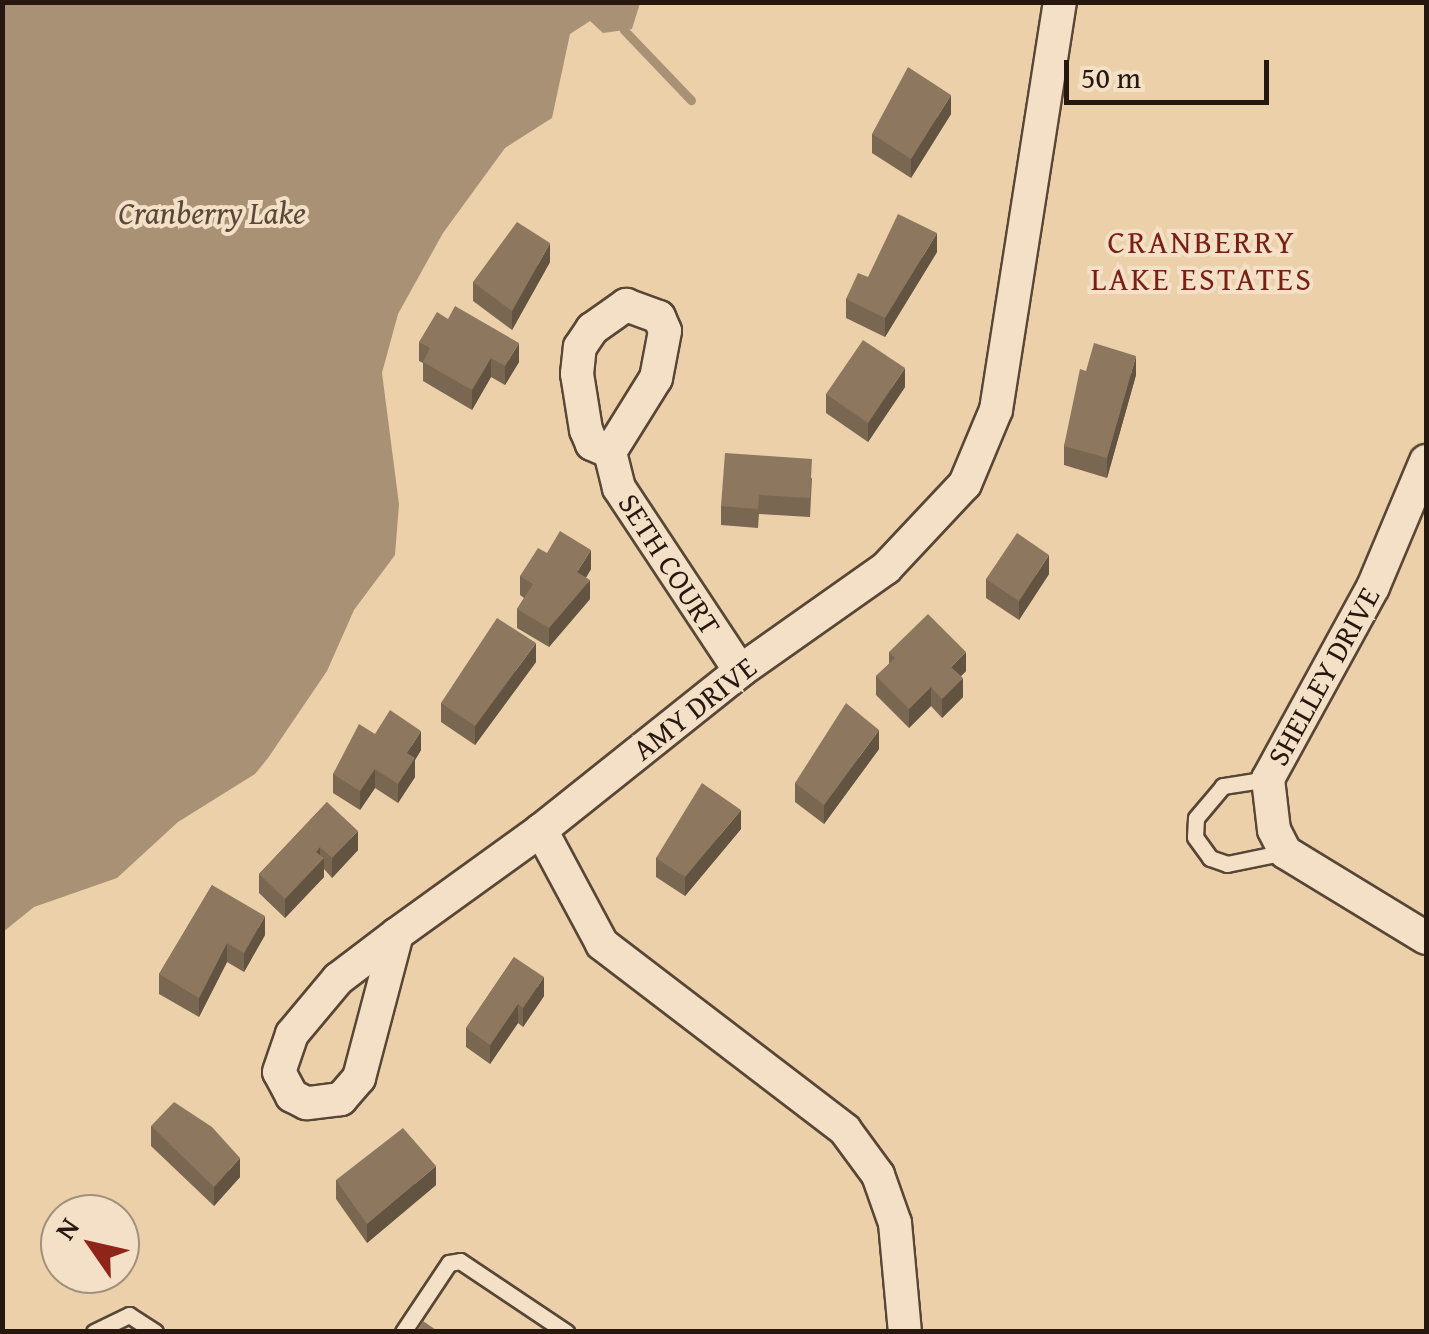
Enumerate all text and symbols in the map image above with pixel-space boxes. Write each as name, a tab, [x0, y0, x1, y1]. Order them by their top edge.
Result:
scale bar	[1069, 40, 1274, 102]
text: 50 m	[1081, 55, 1141, 99]
water label: Cranberry Lake	[118, 194, 306, 232]
district label: CRANBERRY LAKE ESTATES	[1091, 224, 1313, 299]
street label: SETH COURT	[611, 487, 729, 641]
street label: SHELLEY DRIVE	[1259, 581, 1387, 771]
street label: AMY DRIVE	[625, 649, 763, 767]
north arrow	[40, 1194, 140, 1294]
text: N	[44, 1209, 89, 1247]

